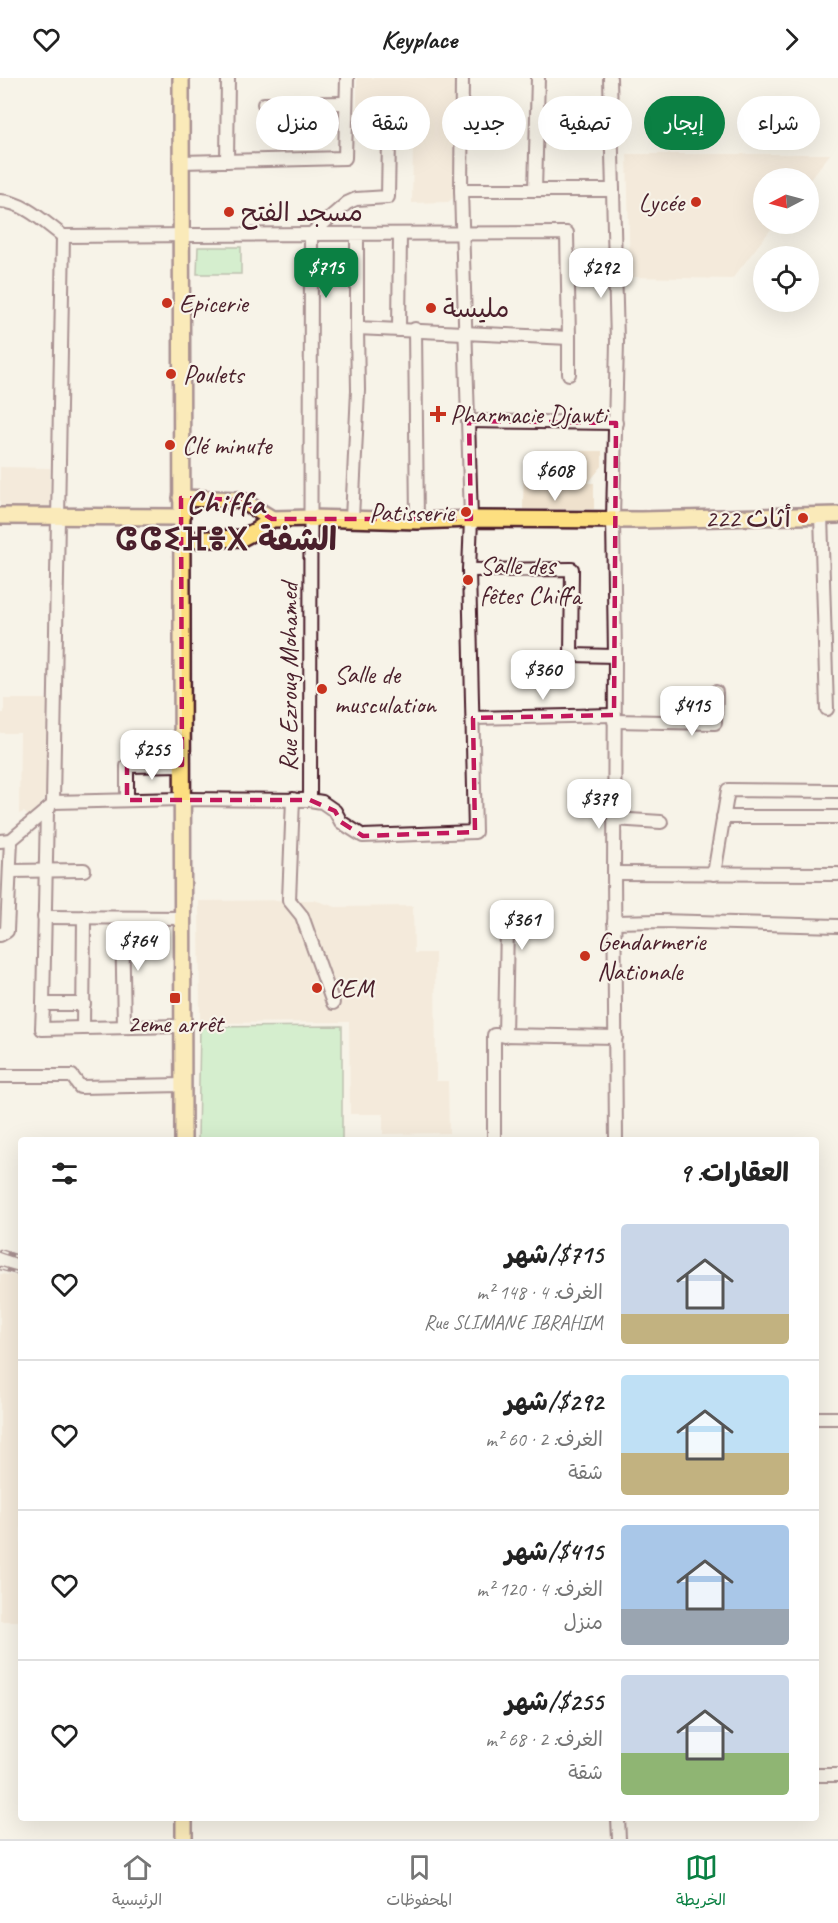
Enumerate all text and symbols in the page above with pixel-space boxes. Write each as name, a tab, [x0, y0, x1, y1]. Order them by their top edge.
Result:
text: Keyplace	[381, 22, 457, 56]
icon: heart	[30, 23, 63, 56]
icon: forward	[775, 23, 808, 56]
chip: منزل	[256, 96, 339, 150]
chip: شقة	[351, 96, 430, 150]
chip: جديد	[442, 96, 526, 150]
chip: تصفية	[538, 96, 632, 150]
chip: إيجار	[644, 96, 725, 150]
chip: شراء	[737, 96, 820, 150]
north arrow	[753, 168, 819, 234]
map controls	[753, 168, 819, 312]
place label: Lycée	[639, 186, 687, 219]
marker: Lycée	[689, 195, 703, 209]
place label: مسجد الفتح	[241, 196, 363, 230]
marker: مسجد الفتح	[222, 205, 236, 219]
button: locate	[753, 246, 819, 312]
pin: $715	[290, 248, 362, 299]
pin: $292	[565, 248, 637, 299]
text: $715	[308, 255, 344, 280]
text: $292	[583, 255, 619, 280]
place label: Epicerie	[179, 287, 250, 320]
place label: مليسة	[443, 292, 509, 325]
marker: Epicerie	[160, 296, 174, 310]
marker: مليسة	[424, 301, 438, 315]
place label: Poulets	[183, 358, 246, 391]
marker: Poulets	[164, 367, 178, 381]
place label: Pharmacie Djawti	[450, 398, 610, 431]
marker: Pharmacie Djawti	[431, 407, 445, 421]
place label: Clé minute	[182, 429, 273, 462]
marker: Clé minute	[163, 438, 177, 452]
pin: $608	[519, 451, 591, 502]
text: $608	[537, 458, 573, 483]
district label: Chiffa ⵛⵛⵉⴼⴻⵝ الشفة	[115, 482, 337, 560]
place label: Patisserie	[369, 496, 456, 529]
place label: أثاث 222	[705, 502, 792, 535]
marker: Patisserie	[459, 505, 473, 519]
marker: أثاث 222	[796, 511, 810, 525]
place label: Salle des fêtes Chiffa	[480, 549, 583, 612]
marker: Salle des fêtes Chiffa	[461, 573, 475, 587]
street label: Rue Ezroug Mohamed	[272, 579, 305, 771]
pin: $360	[507, 650, 579, 701]
text: $360	[525, 657, 561, 682]
place label: Salle de musculation	[334, 658, 437, 721]
marker: Salle de musculation	[315, 682, 329, 696]
pin: $415	[656, 686, 728, 737]
text: $415	[674, 693, 710, 718]
pin: $255	[116, 730, 188, 781]
text: $255	[134, 737, 170, 762]
pin: $379	[563, 779, 635, 830]
text: $379	[581, 786, 617, 811]
pin: $361	[486, 900, 558, 951]
text: $361	[504, 907, 540, 932]
pin: $764	[102, 921, 174, 972]
place label: Gendarmerie Nationale	[597, 925, 707, 988]
text: $764	[120, 928, 156, 953]
marker: Gendarmerie Nationale	[578, 949, 592, 963]
place label: CEM	[329, 972, 376, 1005]
marker: CEM	[310, 981, 324, 995]
marker: 2eme arrêt	[168, 991, 182, 1005]
place label: 2eme arrêt	[127, 1007, 225, 1040]
text: العقارات: 9	[679, 1156, 789, 1189]
icon: filters	[48, 1157, 81, 1190]
text: $715/شهر	[505, 1238, 603, 1271]
icon: home	[669, 1248, 741, 1320]
icon: heart	[48, 1268, 81, 1301]
text: الغرف: 4 · 148 m²	[476, 1280, 603, 1305]
text: Rue SLIMANE IBRAHIM	[424, 1310, 603, 1335]
text: $292/شهر	[505, 1385, 603, 1418]
icon: home	[669, 1399, 741, 1471]
icon: heart	[48, 1419, 81, 1452]
text: الغرف: 2 · 60 m²	[485, 1427, 603, 1452]
text: شقة	[568, 1460, 603, 1485]
text: $415/شهر	[505, 1535, 603, 1568]
icon: home	[669, 1549, 741, 1621]
icon: heart	[48, 1569, 81, 1602]
text: الغرف: 4 · 120 m²	[476, 1577, 603, 1602]
text: منزل	[564, 1610, 603, 1635]
text: $255/شهر	[505, 1685, 603, 1718]
icon: home	[669, 1699, 741, 1771]
icon: heart	[48, 1719, 81, 1752]
text: الغرف: 2 · 68 m²	[485, 1727, 603, 1752]
text: شقة	[568, 1760, 603, 1785]
tab: الرئيسية	[112, 1851, 162, 1914]
tab: المحفوظات	[386, 1851, 452, 1914]
tab: الخريطة	[676, 1851, 726, 1914]

